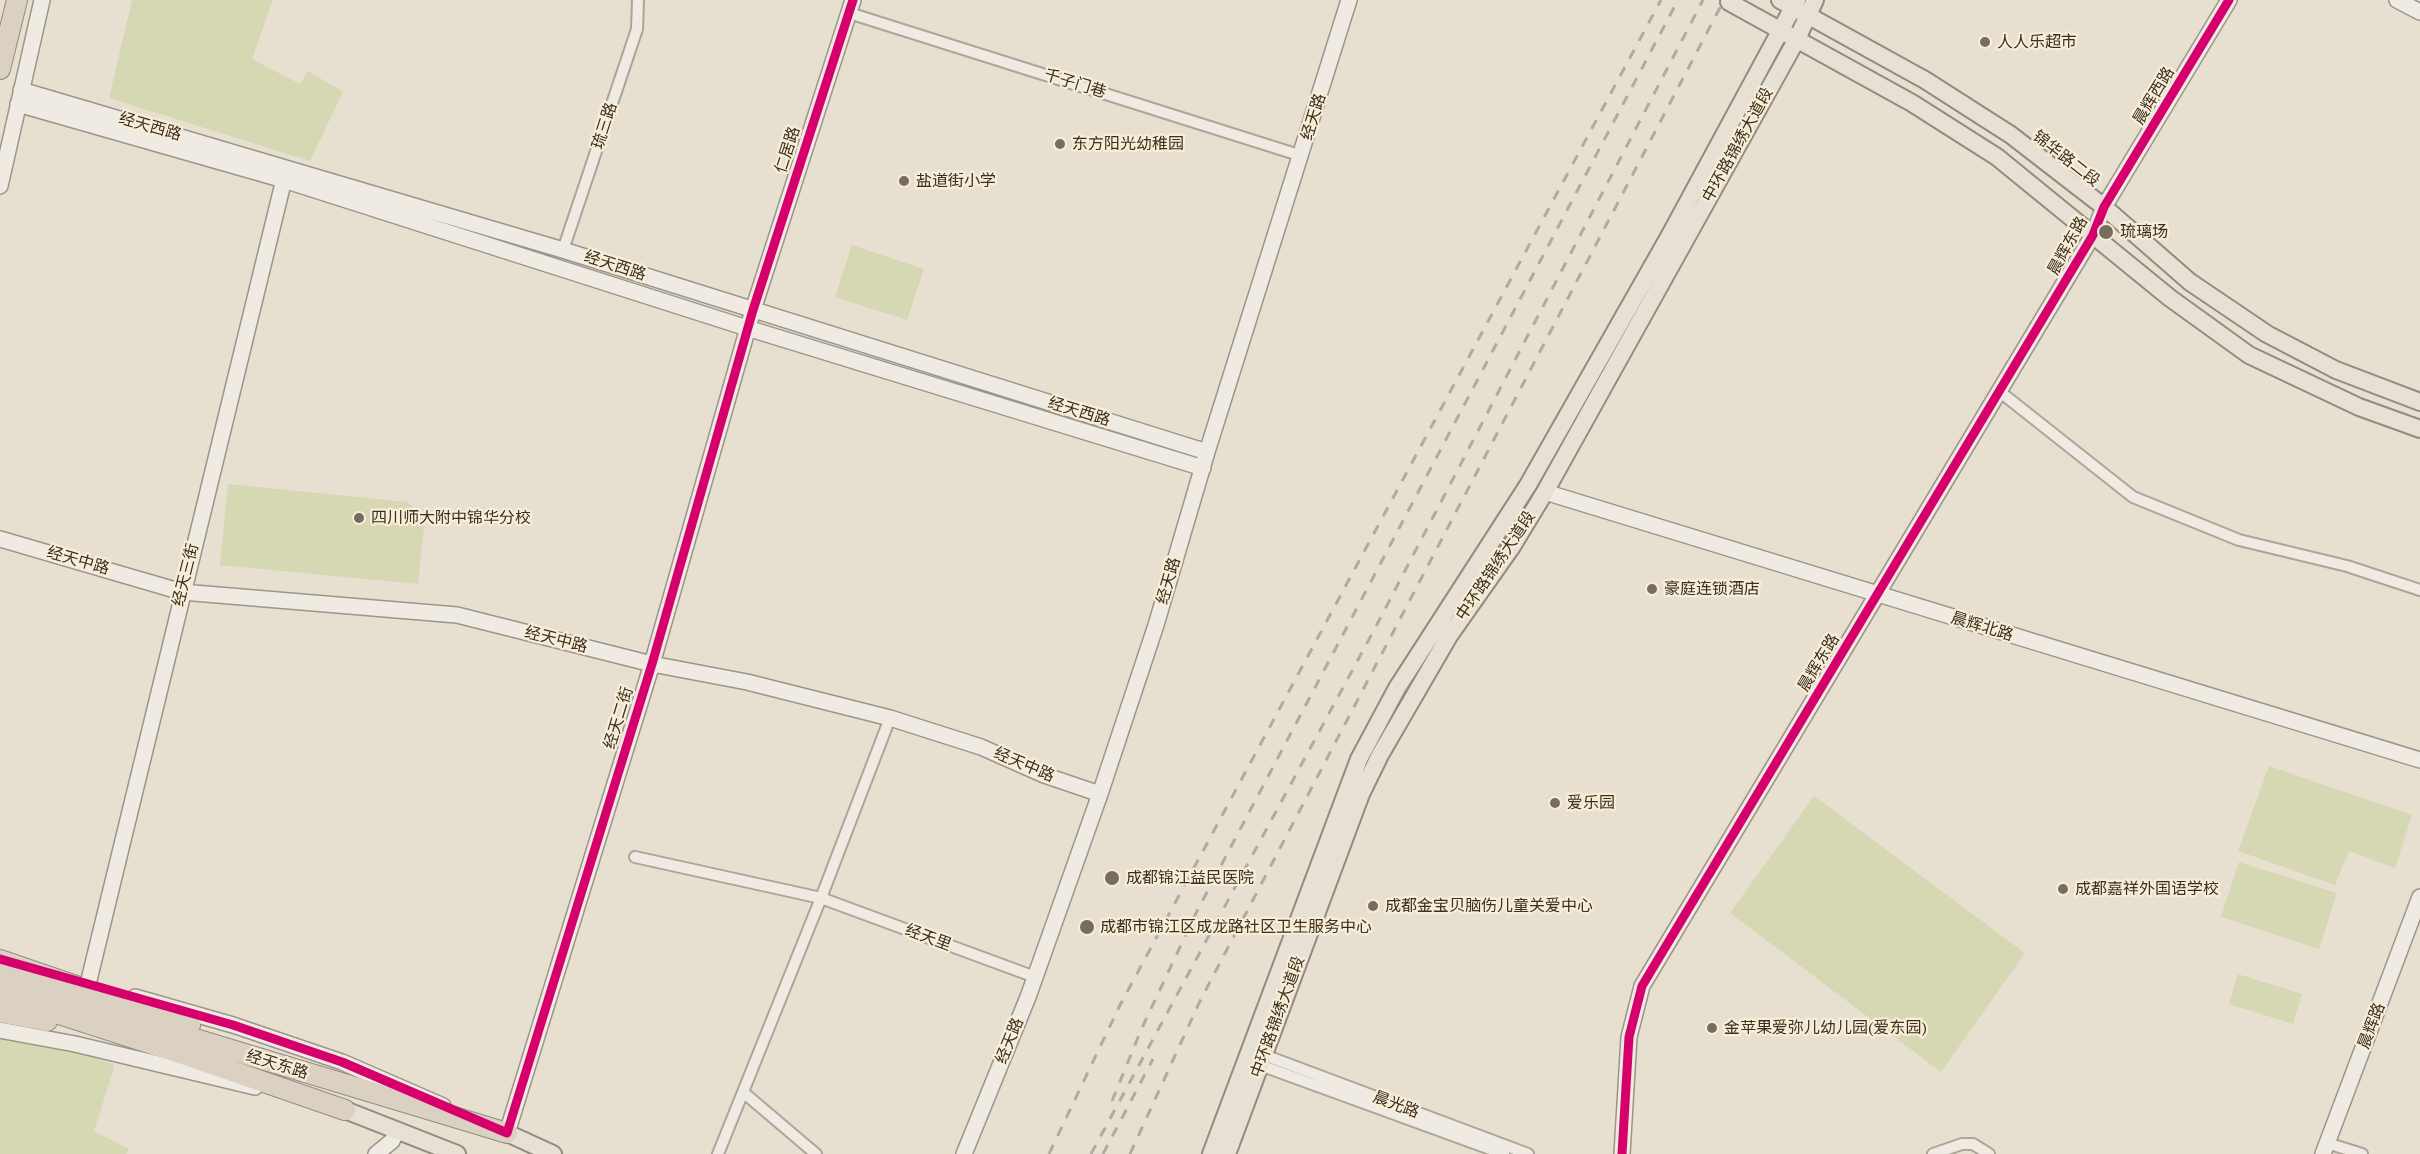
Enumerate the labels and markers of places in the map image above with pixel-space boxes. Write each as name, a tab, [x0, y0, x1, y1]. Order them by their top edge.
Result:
place label: 人人乐超市	[1997, 32, 2077, 52]
marker: 人人乐超市	[1978, 35, 1992, 49]
place label: 东方阳光幼稚园	[1072, 134, 1184, 154]
marker: 东方阳光幼稚园	[1053, 137, 1067, 151]
place label: 盐道街小学	[916, 171, 996, 191]
marker: 盐道街小学	[897, 174, 911, 188]
place label: 琉璃场	[2120, 222, 2168, 242]
marker: 琉璃场	[2097, 223, 2115, 241]
place label: 四川师大附中锦华分校	[371, 508, 531, 528]
marker: 四川师大附中锦华分校	[352, 511, 366, 525]
place label: 豪庭连锁酒店	[1664, 579, 1760, 599]
marker: 豪庭连锁酒店	[1645, 582, 1659, 596]
place label: 爱乐园	[1567, 793, 1615, 813]
marker: 爱乐园	[1548, 796, 1562, 810]
place label: 成都锦江益民医院	[1126, 868, 1254, 888]
marker: 成都锦江益民医院	[1103, 869, 1121, 887]
place label: 成都嘉祥外国语学校	[2075, 879, 2219, 899]
marker: 成都嘉祥外国语学校	[2056, 882, 2070, 896]
place label: 成都金宝贝脑伤儿童关爱中心	[1385, 896, 1593, 916]
marker: 成都金宝贝脑伤儿童关爱中心	[1366, 899, 1380, 913]
place label: 成都市锦江区成龙路社区卫生服务中心	[1100, 917, 1372, 937]
marker: 成都市锦江区成龙路社区卫生服务中心	[1078, 918, 1096, 936]
place label: 金苹果爱弥儿幼儿园(爱东园)	[1724, 1018, 1927, 1038]
marker: 金苹果爱弥儿幼儿园(爱东园)	[1705, 1021, 1719, 1035]

